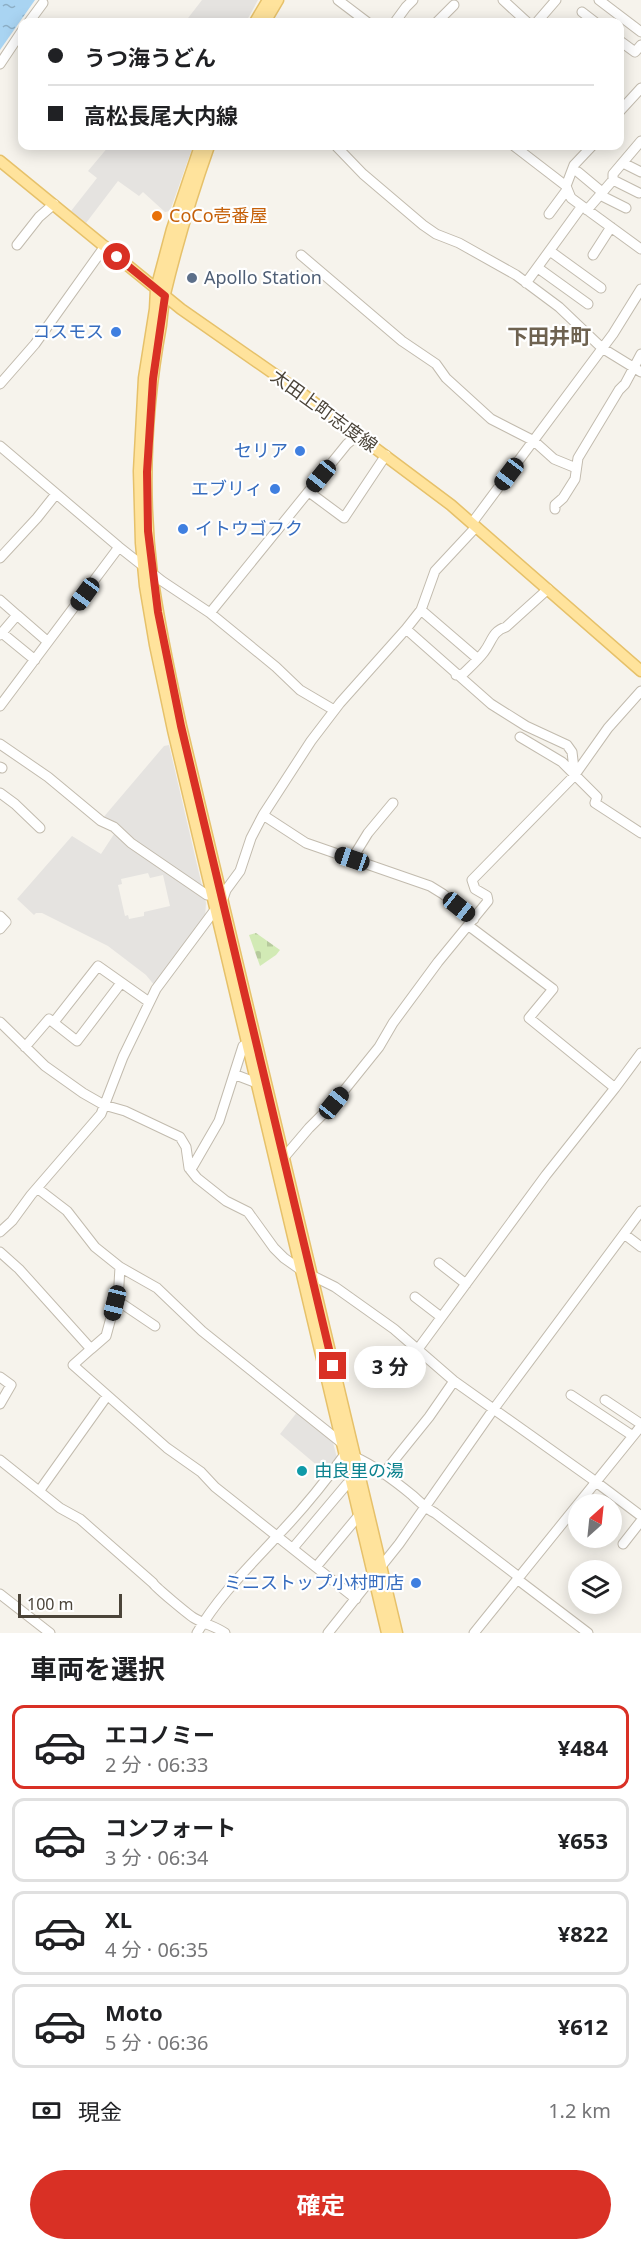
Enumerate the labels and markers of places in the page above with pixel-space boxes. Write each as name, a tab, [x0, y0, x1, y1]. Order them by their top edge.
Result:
place label: CoCo壱番屋	[169, 203, 268, 227]
marker: CoCo壱番屋	[150, 209, 164, 223]
place label: Apollo Station	[204, 265, 322, 289]
marker: Apollo Station	[185, 271, 199, 285]
place label: コスモス	[32, 319, 104, 343]
marker: コスモス	[109, 325, 123, 339]
place label: セリア	[234, 438, 288, 462]
marker: セリア	[293, 444, 307, 458]
place label: エブリィ	[191, 476, 263, 500]
marker: エブリィ	[268, 482, 282, 496]
place label: イトウゴフク	[195, 516, 303, 540]
marker: イトウゴフク	[176, 522, 190, 536]
place label: 由良里の湯	[314, 1458, 404, 1482]
marker: 由良里の湯	[295, 1464, 309, 1478]
place label: ミニストップ小村町店	[224, 1570, 404, 1594]
marker: ミニストップ小村町店	[409, 1576, 423, 1590]

